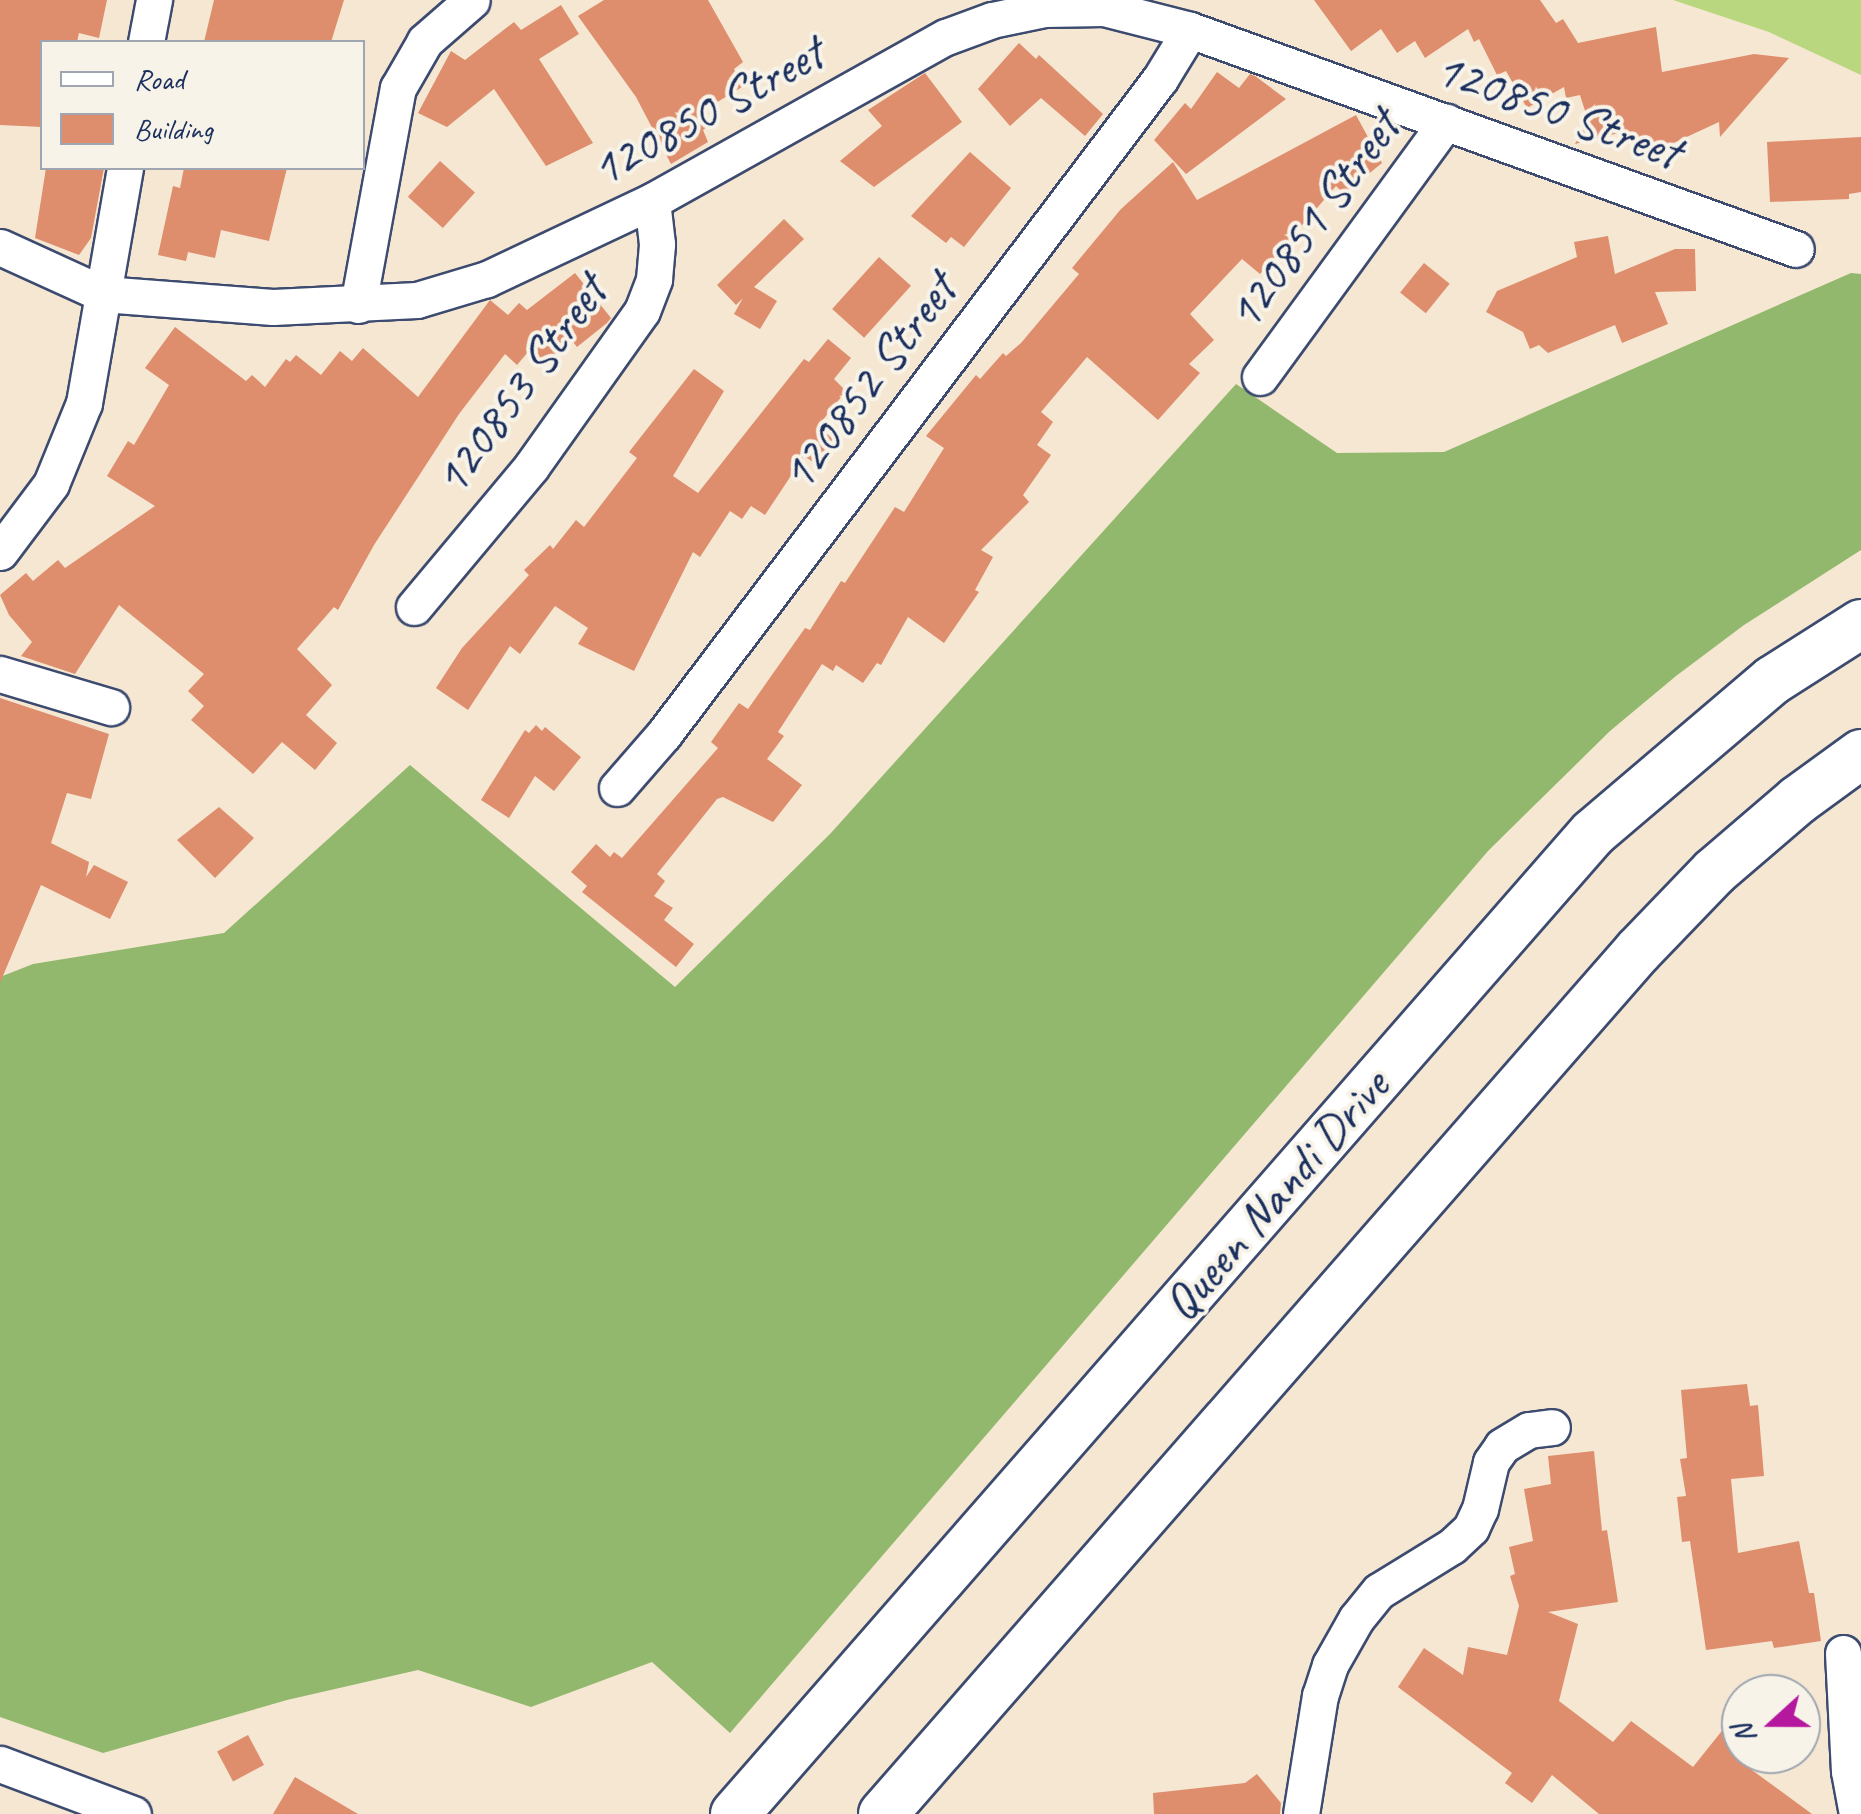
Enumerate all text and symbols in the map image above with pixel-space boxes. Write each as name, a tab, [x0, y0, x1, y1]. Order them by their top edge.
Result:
street label: 120850 Street	[581, 23, 833, 199]
street label: 120850 Street	[1427, 38, 1689, 182]
legend	[40, 40, 365, 170]
text: Road	[134, 60, 184, 98]
street label: 120851 Street	[1213, 99, 1413, 341]
text: Building	[134, 110, 213, 148]
street label: 120852 Street	[767, 262, 969, 502]
street label: 120853 Street	[420, 264, 620, 506]
street label: Queen Nandi Drive	[1150, 1056, 1402, 1334]
north arrow	[1721, 1674, 1821, 1774]
text: N	[1725, 1720, 1764, 1749]

